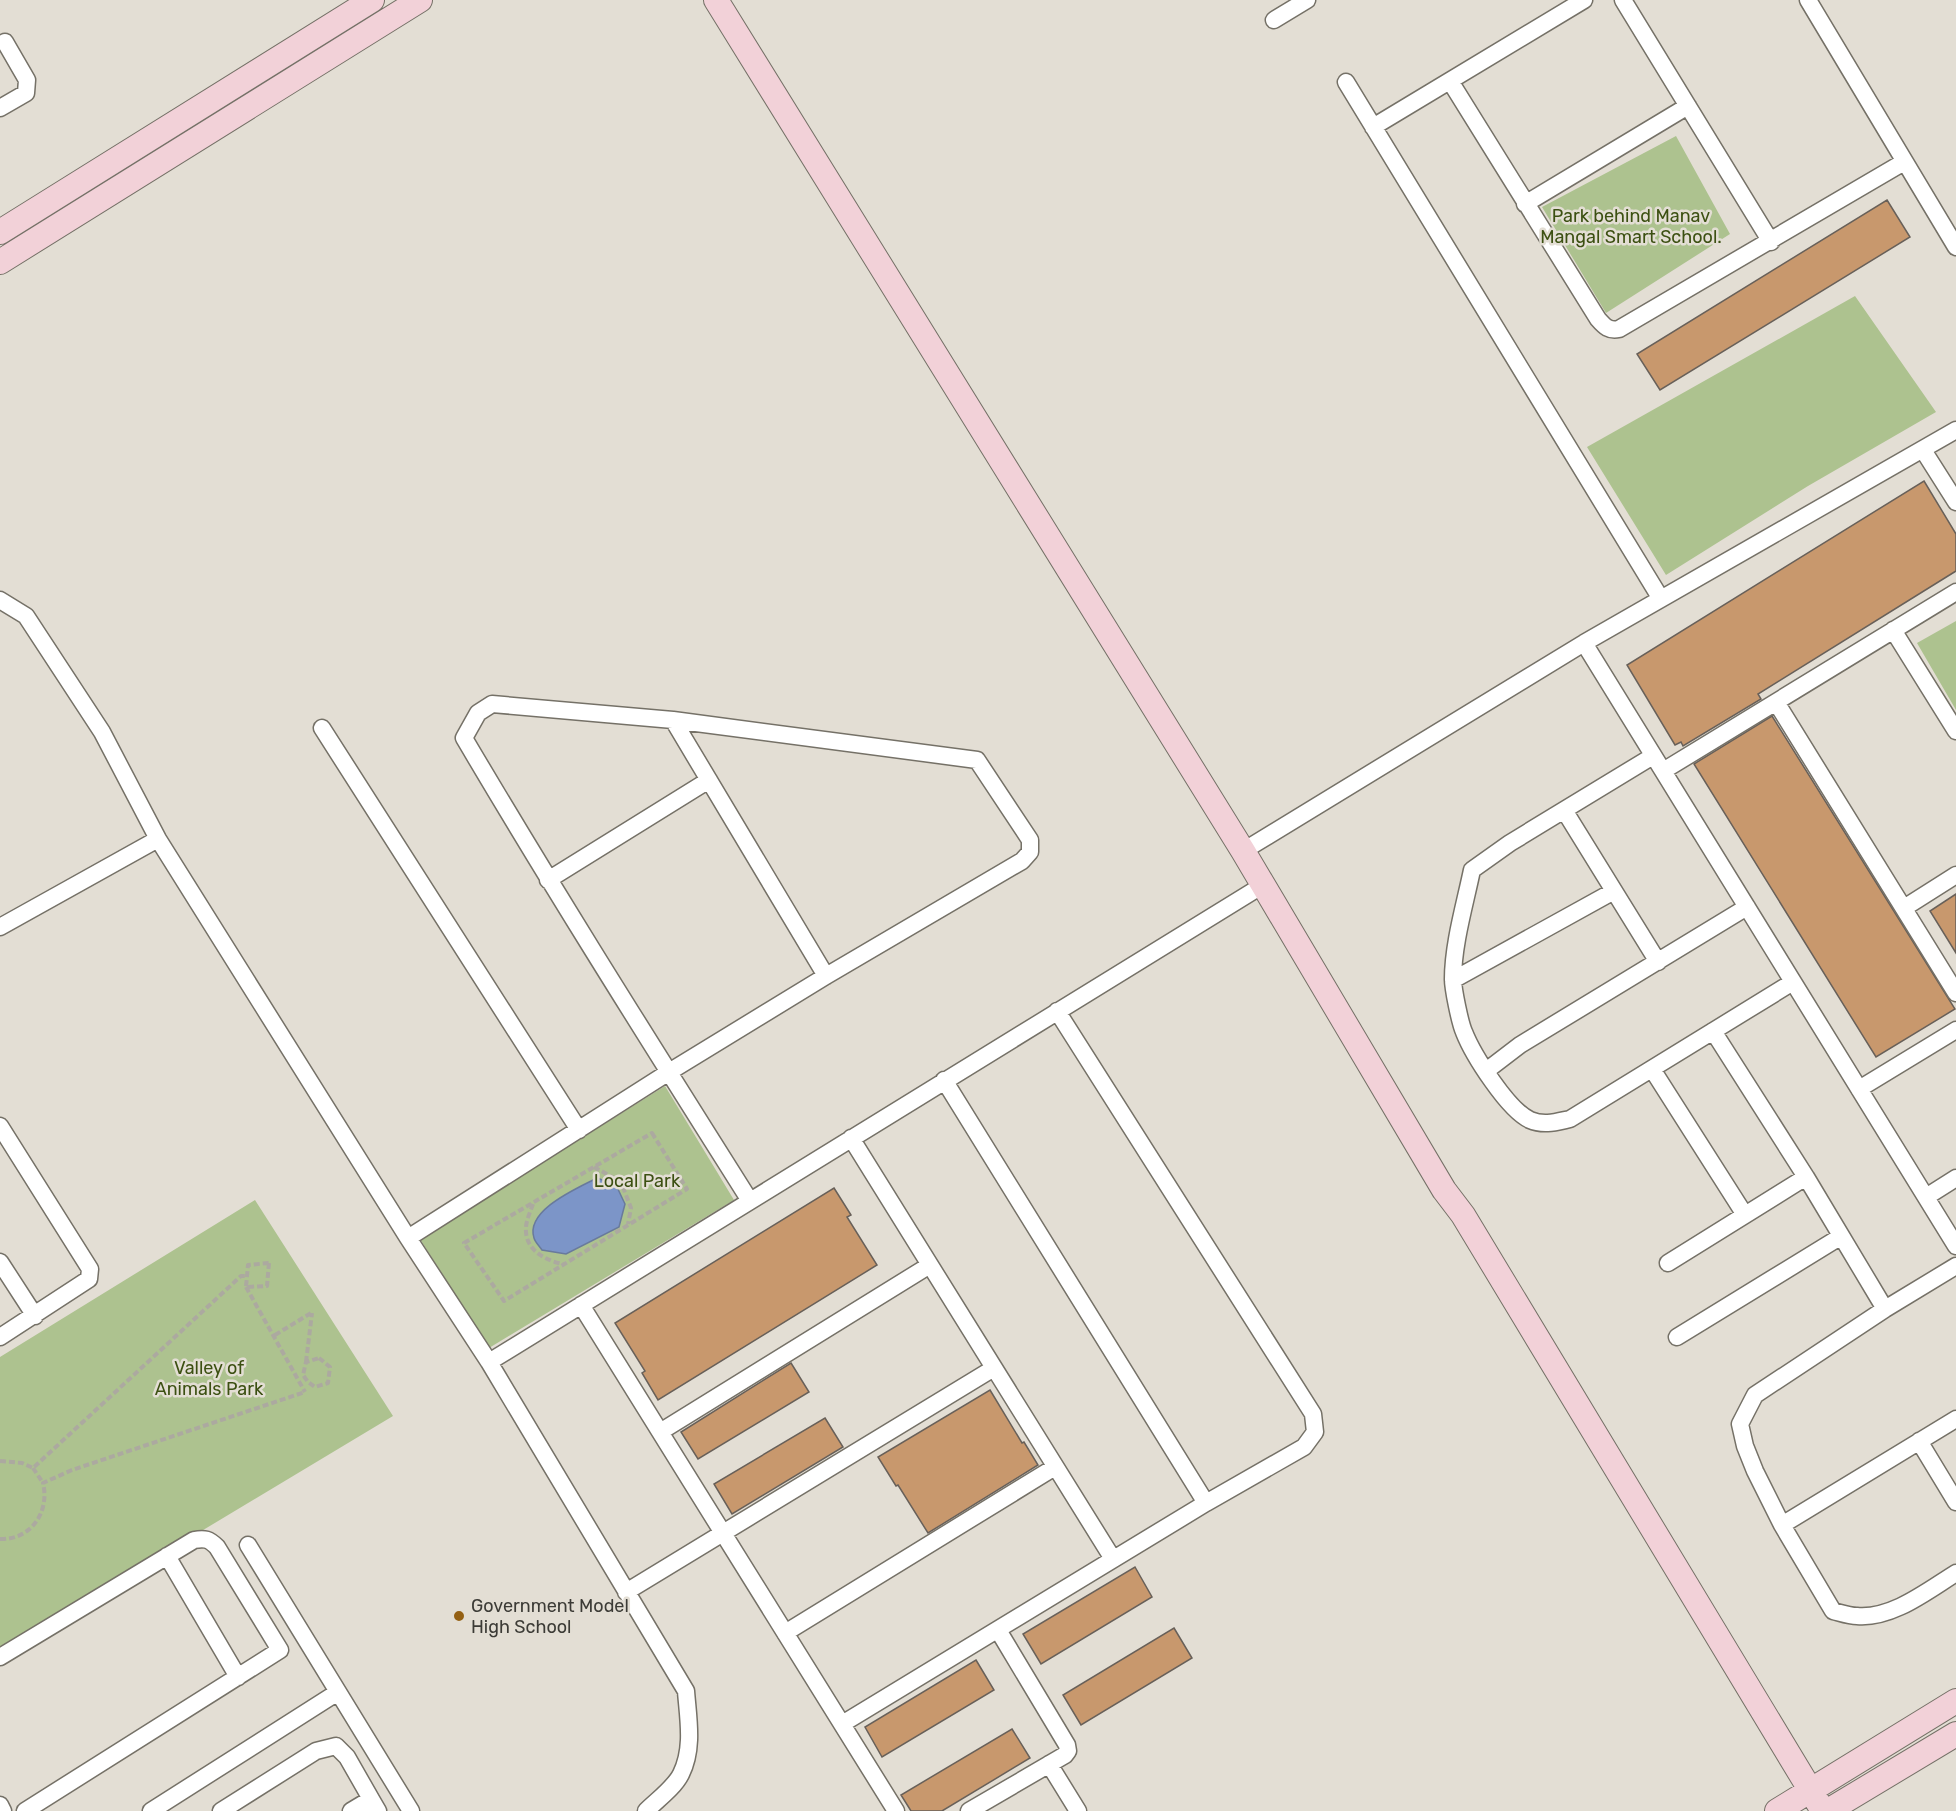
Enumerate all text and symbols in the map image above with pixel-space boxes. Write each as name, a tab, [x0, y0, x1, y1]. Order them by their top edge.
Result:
park label: Park behind Manav Mangal Smart School.	[1540, 205, 1722, 248]
park label: Local Park	[594, 1170, 681, 1192]
park label: Valley of Animals Park	[155, 1357, 264, 1400]
place label: Government Model High School	[471, 1595, 629, 1638]
marker: Government Model High School	[452, 1609, 466, 1623]

